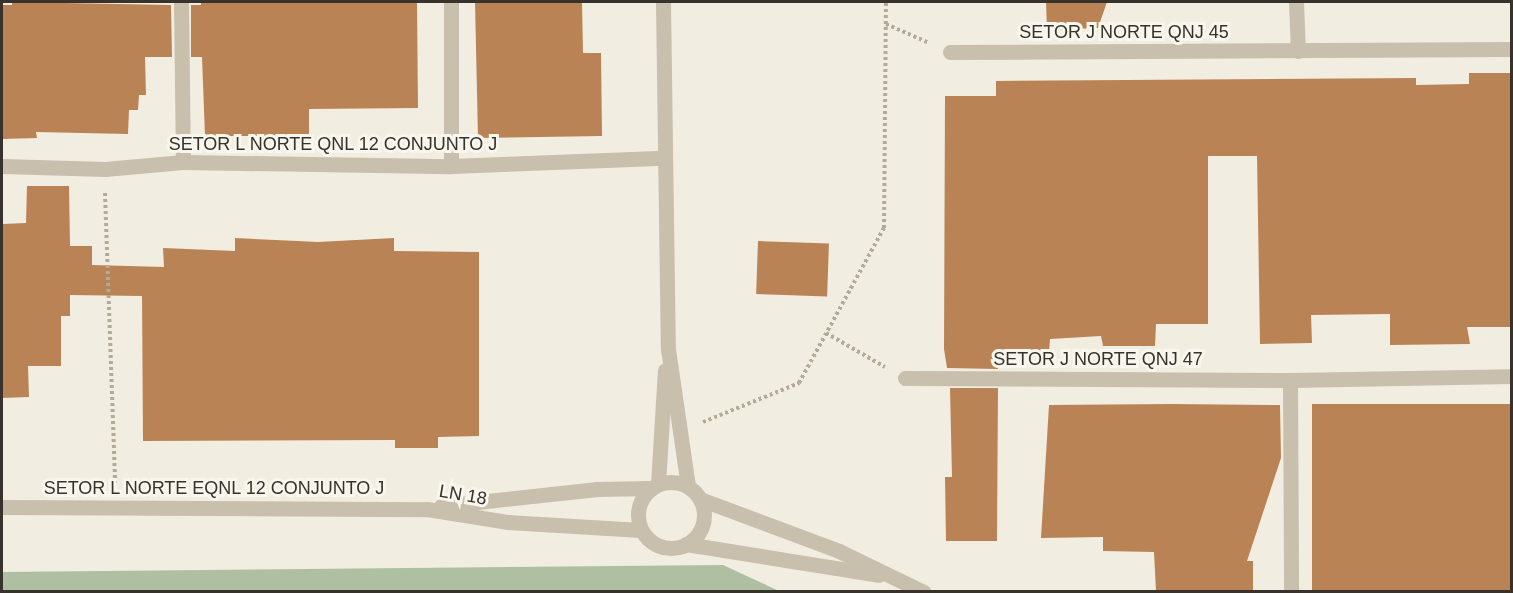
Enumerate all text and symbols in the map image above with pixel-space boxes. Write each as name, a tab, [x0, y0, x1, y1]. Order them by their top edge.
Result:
street label: SETOR J NORTE QNJ 45	[1019, 21, 1229, 43]
street label: SETOR L NORTE QNL 12 CONJUNTO J	[168, 133, 498, 155]
street label: SETOR J NORTE QNJ 47	[993, 348, 1203, 370]
street label: SETOR L NORTE EQNL 12 CONJUNTO J	[43, 477, 385, 499]
street label: LN 18	[437, 480, 489, 510]

